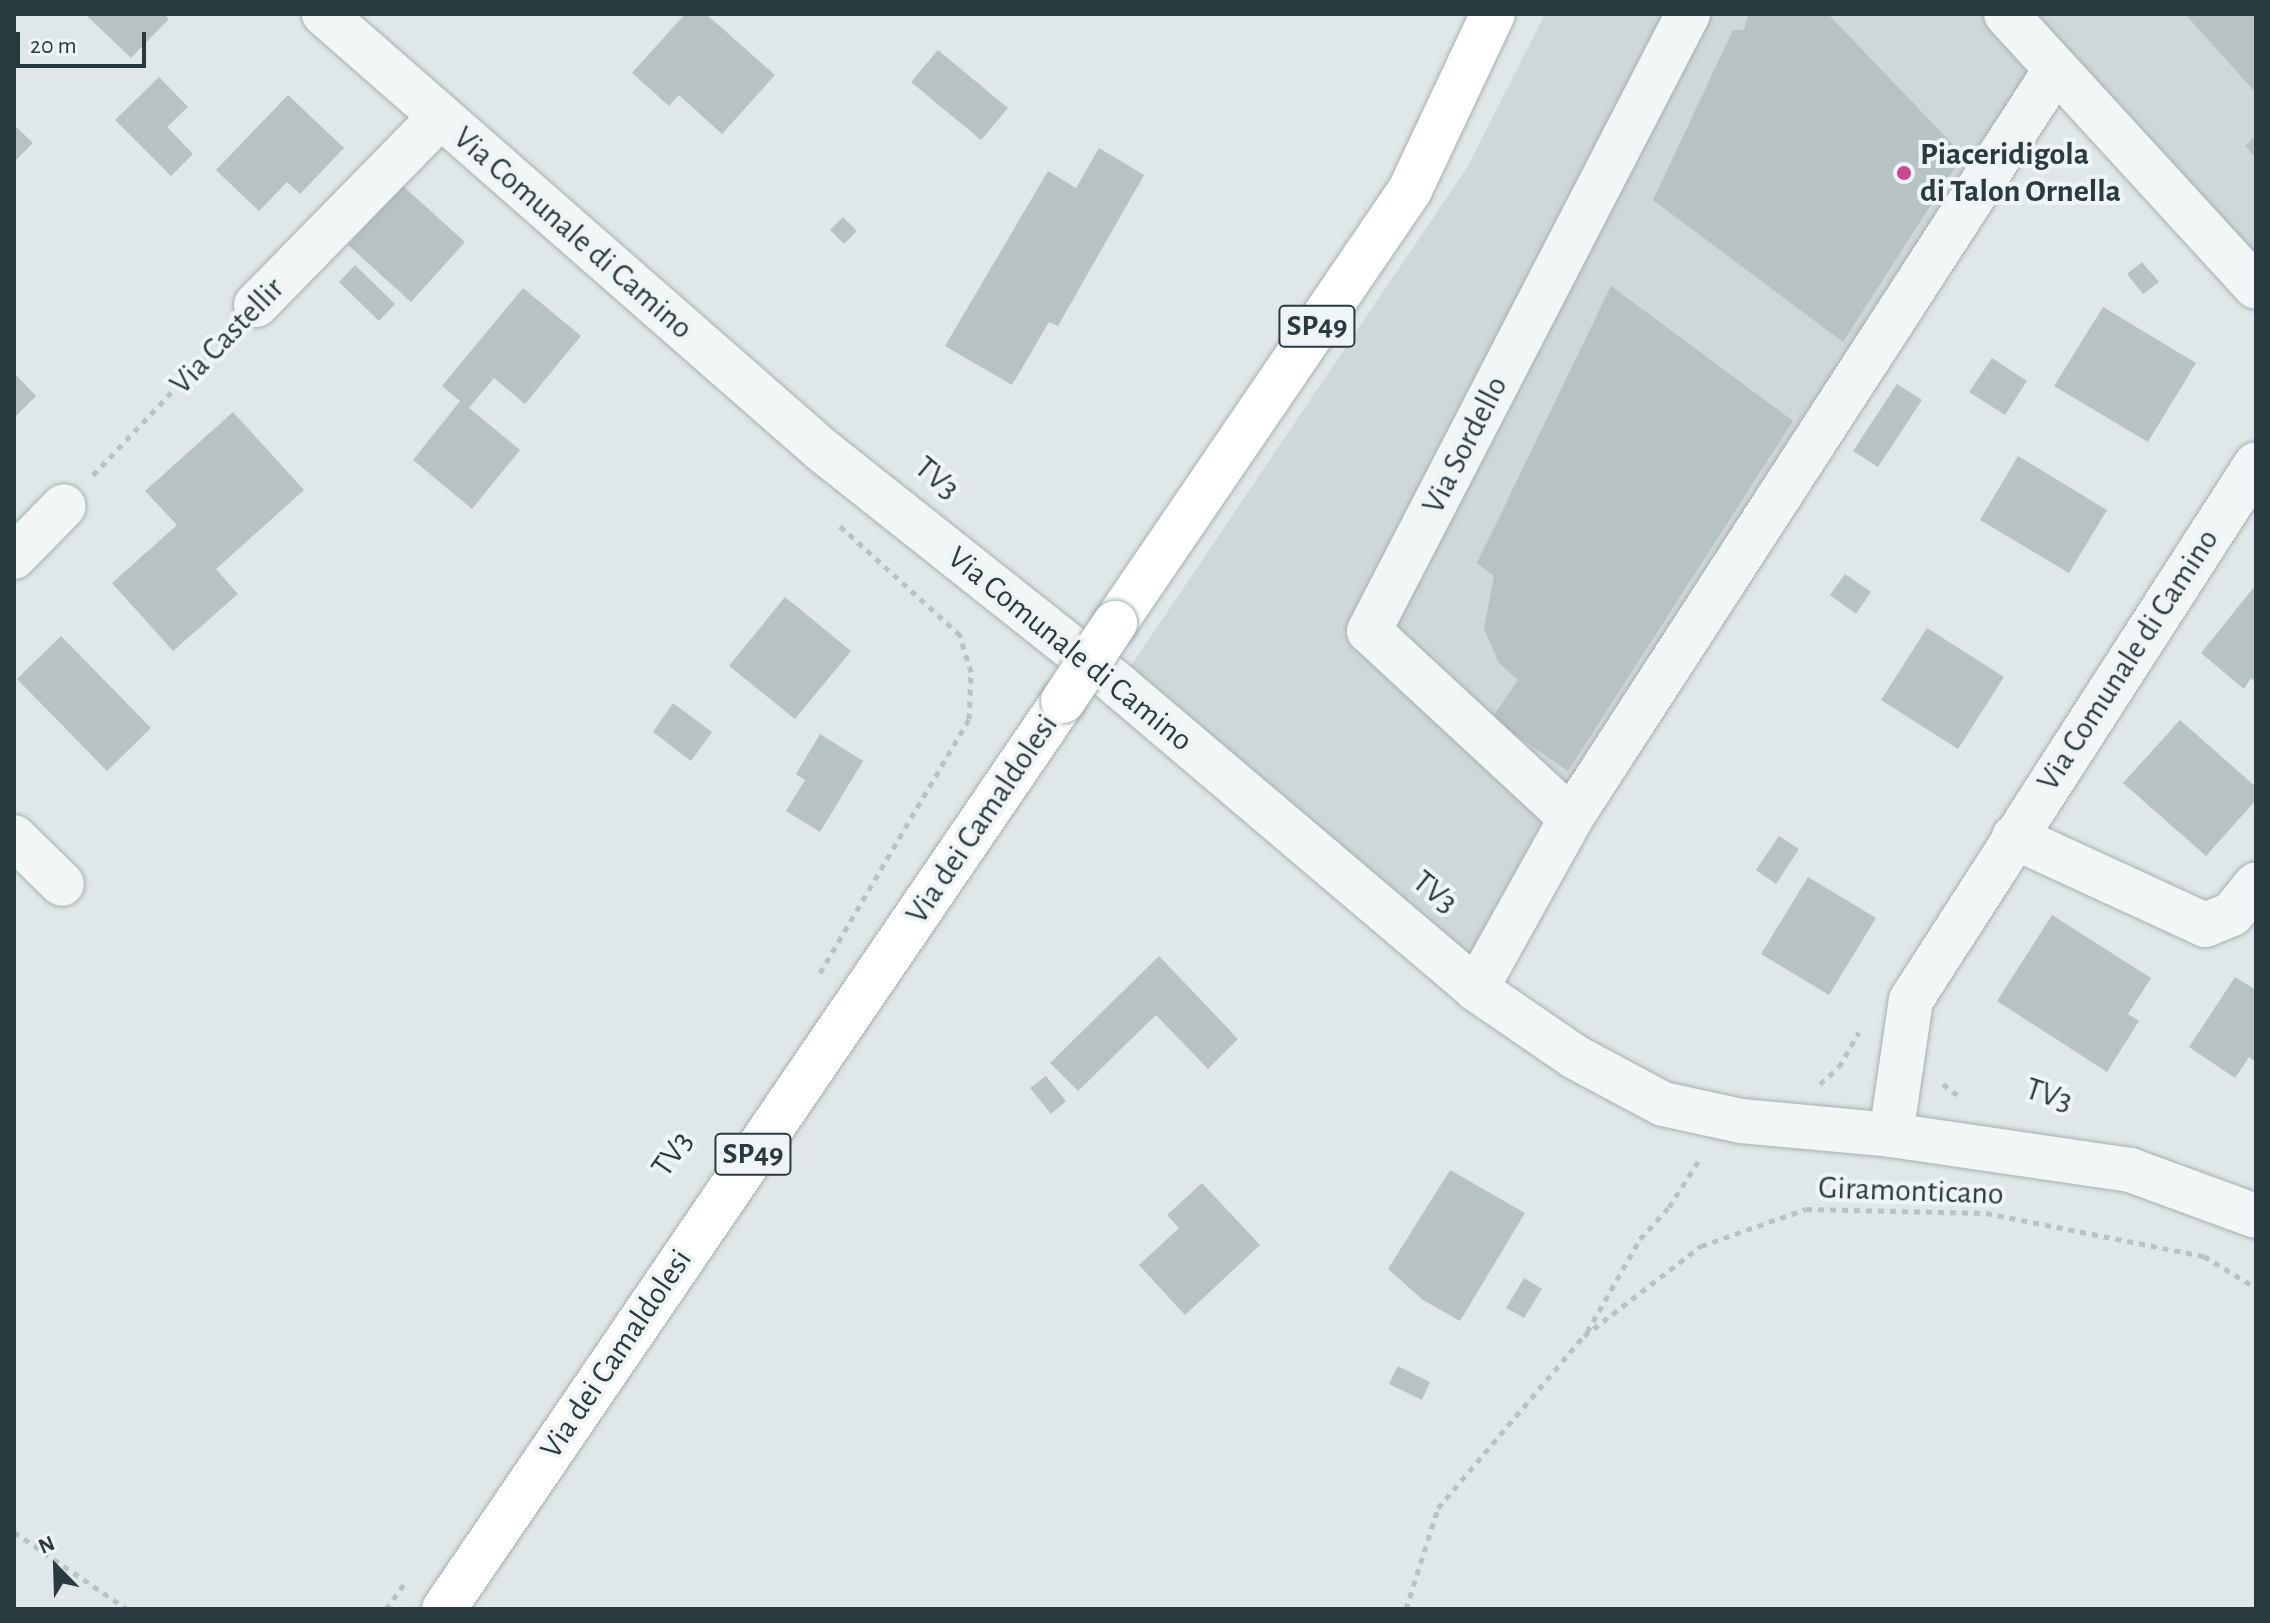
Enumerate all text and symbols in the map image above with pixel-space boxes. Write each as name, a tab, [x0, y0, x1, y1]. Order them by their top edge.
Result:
scale bar	[20, 16, 150, 66]
text: 20 m	[30, 34, 77, 58]
street label: Via Comunale di Camino	[446, 119, 700, 347]
place label: Piaceridigola di Talon Ornella	[1920, 136, 2121, 211]
marker: Piaceridigola di Talon Ornella	[1895, 164, 1913, 182]
street label: Via Castellir	[162, 270, 292, 402]
road number: SP49	[1277, 300, 1357, 352]
street label: Via Sordello	[1414, 370, 1516, 520]
street label: TV3	[907, 448, 967, 508]
street label: Via Comunale di Camino	[2029, 522, 2227, 798]
street label: Via Comunale di Camino	[940, 538, 1200, 760]
street label: Via dei Camaldolesi	[898, 707, 1066, 931]
street label: TV3	[1405, 862, 1465, 922]
street label: TV3	[2021, 1069, 2077, 1121]
street label: TV3	[643, 1124, 701, 1184]
road number: SP49	[713, 1128, 793, 1180]
street label: Giramonticano	[1818, 1169, 2004, 1213]
street label: Via dei Camaldolesi	[532, 1242, 700, 1466]
north arrow	[16, 1527, 96, 1607]
text: N	[35, 1532, 58, 1558]

